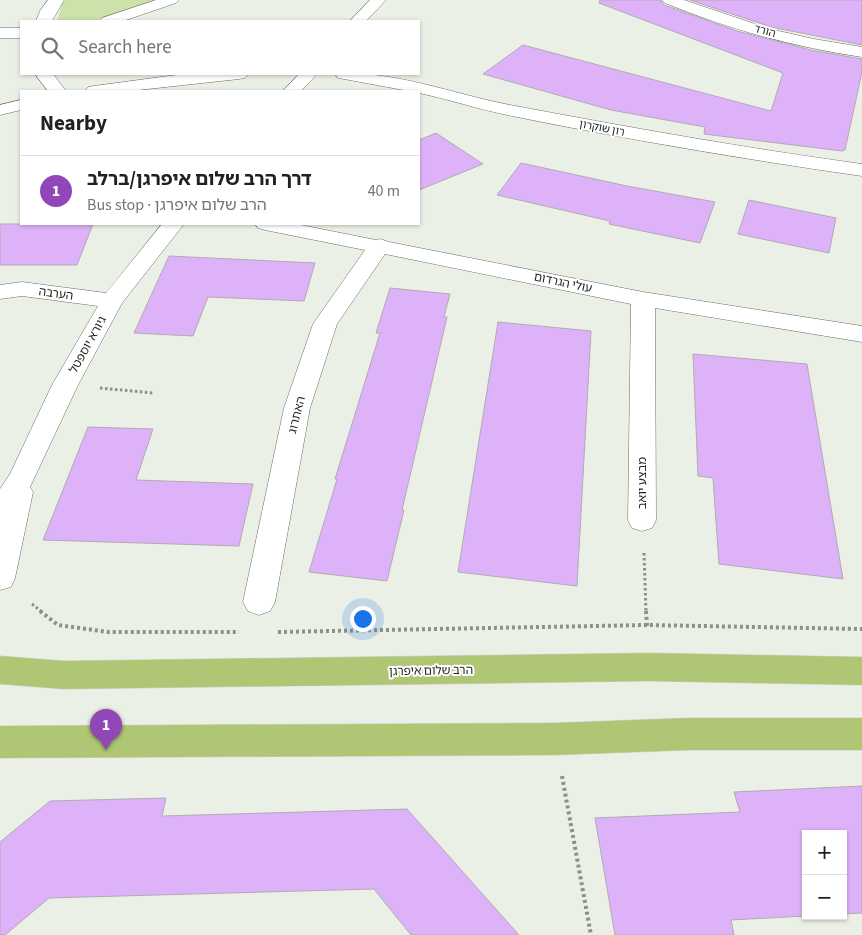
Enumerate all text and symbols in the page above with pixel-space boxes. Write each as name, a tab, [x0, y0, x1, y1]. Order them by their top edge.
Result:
search box	[20, 20, 420, 75]
street label: הורד	[753, 21, 778, 41]
icon: search	[38, 34, 66, 62]
text: Search here	[78, 34, 172, 61]
text: Nearby	[40, 108, 107, 138]
street label: רון שוקרון	[578, 116, 626, 140]
text: דרך הרב שלום איפרגן/ברלב	[87, 166, 312, 193]
text: 1	[52, 180, 60, 202]
text: 40 m	[368, 180, 400, 202]
text: Bus stop · הרב שלום איפרגן	[87, 194, 267, 216]
street label: עולי הגרדום	[532, 269, 594, 297]
street label: הערבה	[38, 283, 74, 305]
street label: גיורא יוספטל	[65, 313, 111, 377]
street label: האתרוג	[284, 395, 310, 435]
street label: מבצע יואב	[634, 457, 651, 509]
your location	[350, 606, 376, 632]
street label: הרב שלום איפרגן	[389, 662, 473, 680]
pin: 1	[90, 709, 122, 750]
map controls	[802, 830, 847, 920]
button: +	[802, 830, 847, 875]
button: −	[802, 875, 847, 920]

